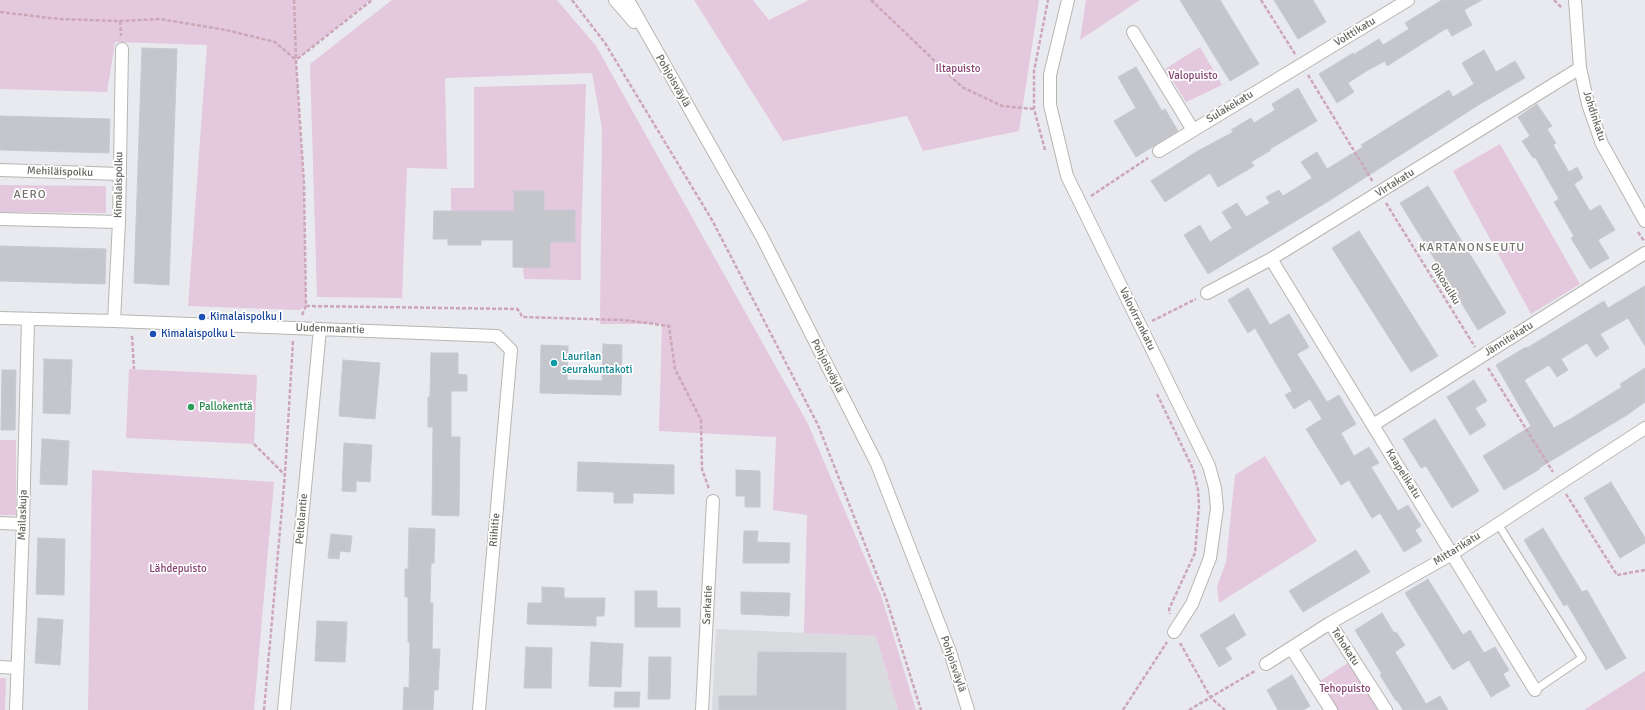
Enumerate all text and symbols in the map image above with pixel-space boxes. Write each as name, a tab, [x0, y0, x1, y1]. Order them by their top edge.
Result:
street label: Volttikatu	[1332, 14, 1378, 50]
street label: Pohjoisväylä	[653, 52, 693, 110]
park label: Iltapuisto	[936, 62, 980, 76]
park label: Valopuisto	[1168, 69, 1218, 83]
street label: Sulakekatu	[1204, 88, 1256, 126]
street label: Johdinkatu	[1580, 89, 1608, 143]
street label: Kimalaispolku	[112, 152, 126, 218]
street label: Mehiläispolku	[27, 164, 93, 180]
street label: Virtakatu	[1373, 166, 1417, 200]
district label: AERO	[13, 188, 47, 202]
district label: KARTANONSEUTU	[1419, 241, 1525, 255]
street label: Oikosulku	[1427, 261, 1463, 307]
street label: Valovirrankatu	[1116, 285, 1158, 353]
place label: Kimalaispolku I	[210, 310, 282, 324]
marker: Kimalaispolku I	[197, 312, 207, 322]
street label: Jännitekatu	[1482, 319, 1536, 359]
street label: Uudenmaantie	[295, 321, 365, 337]
place label: Kimalaispolku L	[161, 327, 236, 341]
marker: Kimalaispolku L	[148, 329, 158, 339]
street label: Pohjoisväylä	[808, 337, 846, 395]
place label: Laurilan seurakuntakoti	[562, 350, 632, 376]
marker: Laurilan seurakuntakoti	[549, 358, 559, 368]
place label: Pallokenttä	[199, 400, 253, 414]
marker: Pallokenttä	[186, 402, 196, 412]
street label: Kaapelikatu	[1383, 447, 1423, 501]
street label: Mailaskuja	[16, 489, 30, 541]
street label: Peltolantie	[293, 493, 311, 545]
street label: Riihitie	[487, 513, 503, 547]
street label: Mittarikatu	[1431, 529, 1483, 569]
park label: Lähdepuisto	[149, 562, 207, 576]
street label: Sarkatie	[700, 585, 716, 625]
street label: Tehokatu	[1328, 626, 1362, 668]
street label: Pohjoisväylä	[937, 634, 969, 694]
park label: Tehopuisto	[1320, 682, 1370, 696]

